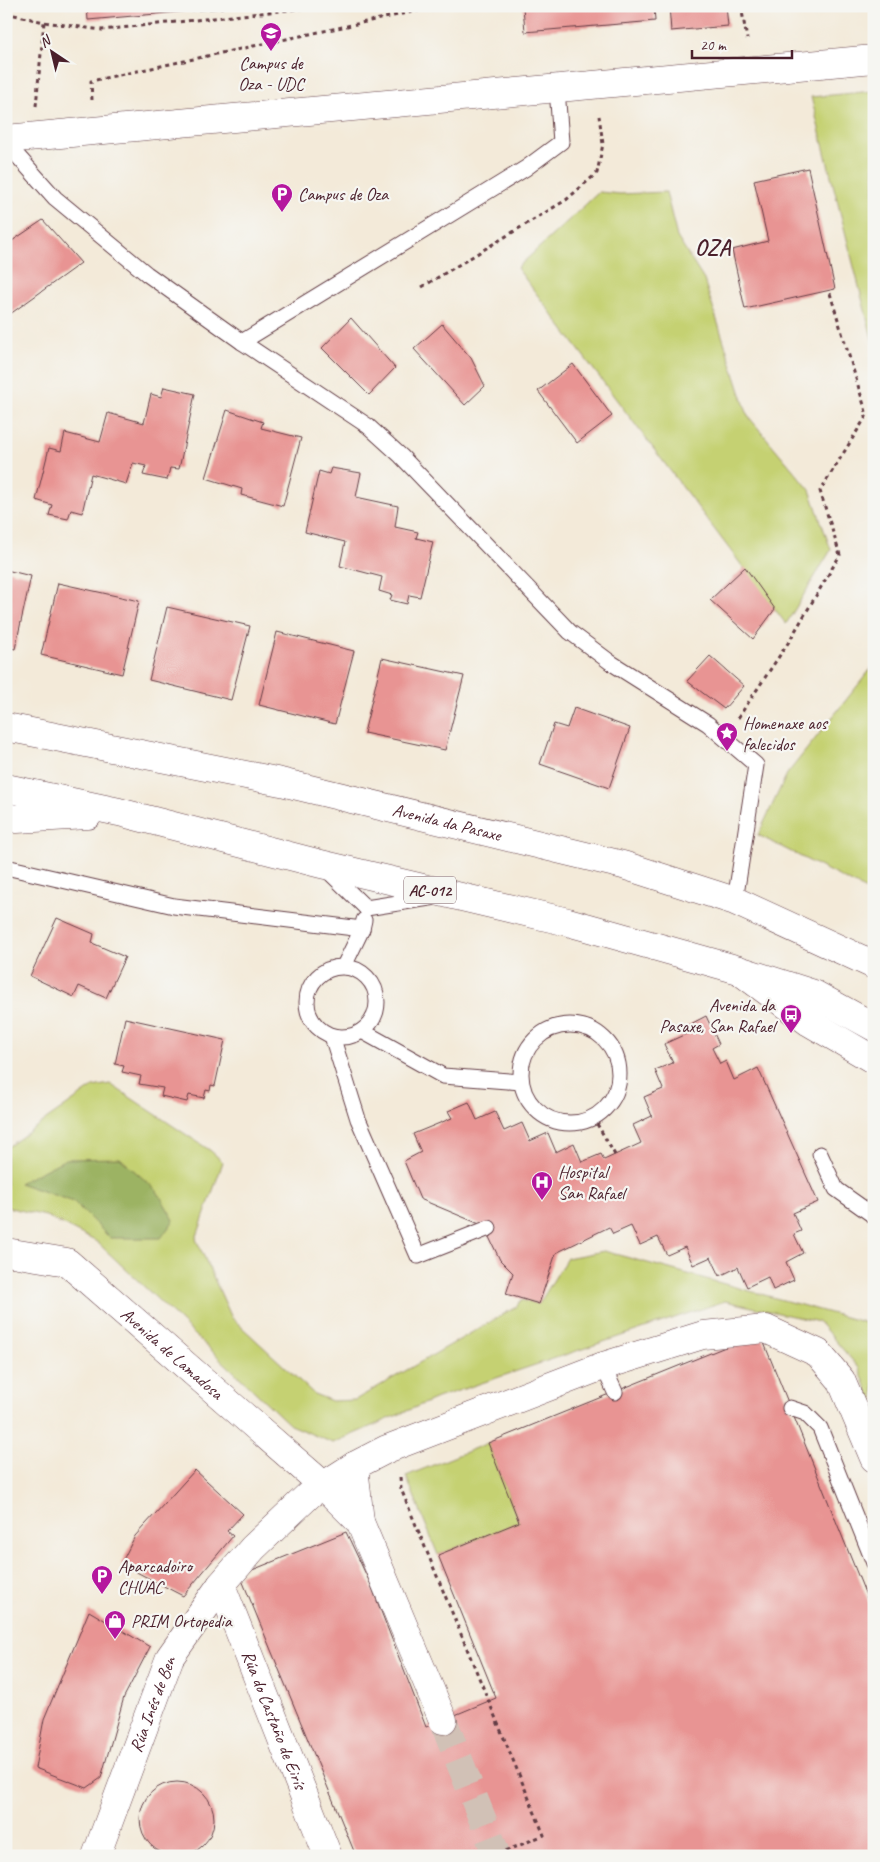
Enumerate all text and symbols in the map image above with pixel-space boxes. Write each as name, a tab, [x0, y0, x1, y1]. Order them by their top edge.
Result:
school or university icon: Campus de Oza - UDC	[259, 21, 283, 52]
north arrow	[28, 28, 78, 78]
scale bar	[692, 28, 792, 60]
text: N	[36, 31, 55, 51]
text: 20 m	[700, 36, 727, 55]
place label: Campus de Oza - UDC	[238, 52, 306, 95]
parking icon: Campus de Oza	[270, 182, 294, 213]
place label: Campus de Oza	[298, 183, 389, 205]
district label: OZA	[695, 234, 732, 262]
place label: Homenaxe aos falecidos	[743, 712, 829, 755]
place icon: Homenaxe aos falecidos	[715, 721, 739, 752]
street label: Avenida da Pasaxe	[390, 798, 504, 846]
road number: AC-012	[404, 876, 456, 904]
place label: Avenida da Pasaxe, San Rafael	[660, 994, 778, 1037]
bus stop icon: Avenida da Pasaxe, San Rafael	[779, 1003, 803, 1034]
place label: Hospital San Rafael	[558, 1161, 628, 1204]
hospital icon: Hospital San Rafael	[530, 1170, 554, 1201]
street label: Avenida de Lamadosa	[116, 1303, 229, 1405]
place label: Aparcadoiro CHUAC	[118, 1555, 193, 1598]
parking icon: Aparcadoiro CHUAC	[90, 1564, 114, 1595]
shop icon: PRIM Ortopedia	[103, 1609, 127, 1640]
place label: PRIM Ortopedia	[131, 1610, 233, 1632]
street label: Rúa do Castaño de Eirís	[237, 1647, 312, 1794]
street label: Rúa Inés de Ben	[125, 1652, 181, 1755]

